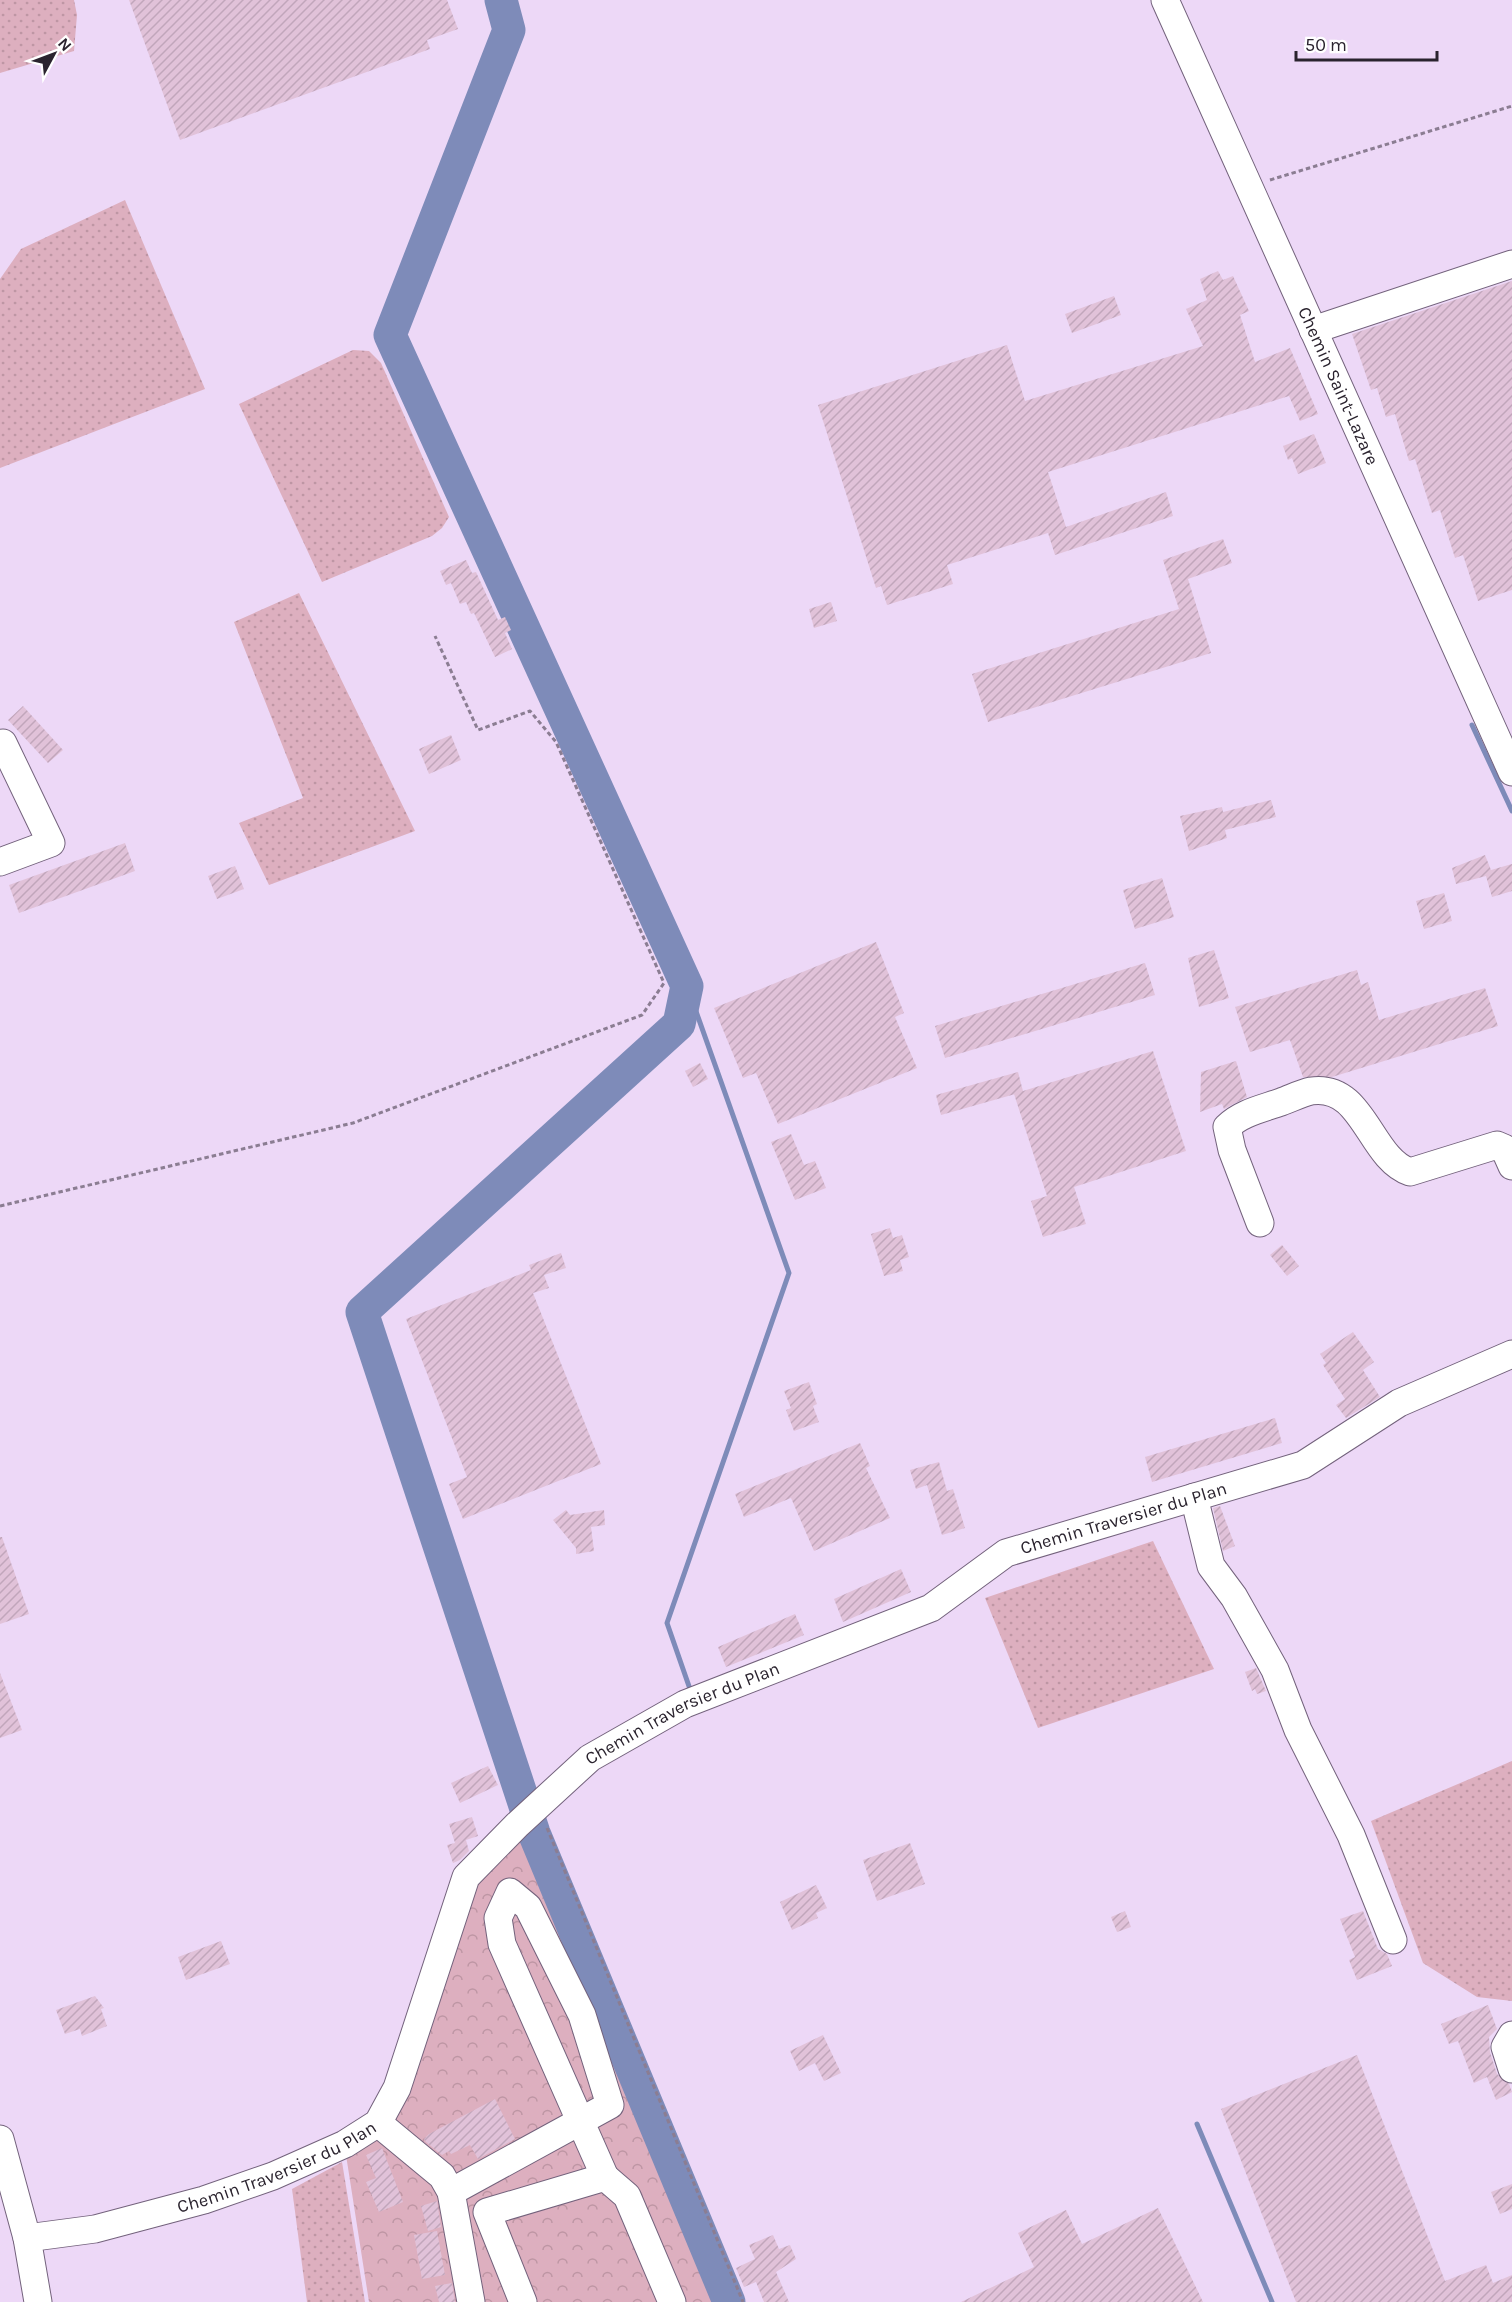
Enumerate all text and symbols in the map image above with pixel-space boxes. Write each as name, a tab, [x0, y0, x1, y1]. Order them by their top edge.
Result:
north arrow	[24, 24, 84, 84]
scale bar	[1296, 24, 1437, 62]
text: N	[54, 34, 76, 55]
text: 50 m	[1305, 34, 1347, 56]
street label: Chemin Saint-Lazare	[1293, 303, 1384, 468]
street label: Chemin Traversier du Plan	[1018, 1477, 1229, 1559]
street label: Chemin Traversier du Plan	[581, 1657, 783, 1770]
street label: Chemin Traversier du Plan	[175, 2116, 380, 2218]

